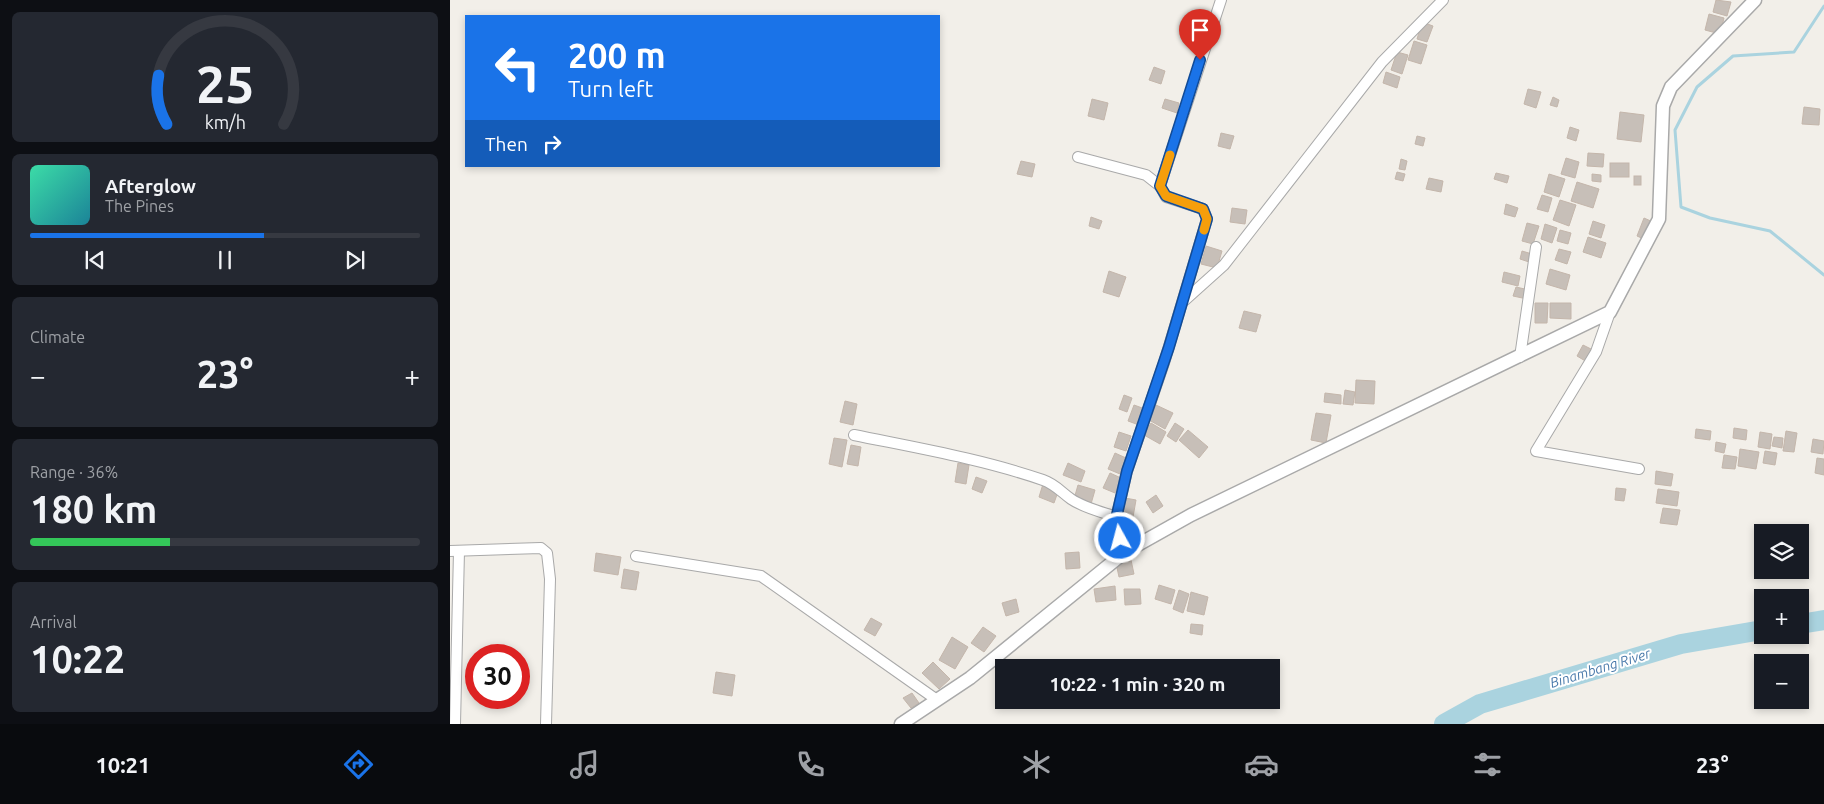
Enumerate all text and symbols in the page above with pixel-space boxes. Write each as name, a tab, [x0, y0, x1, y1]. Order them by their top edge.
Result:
pin	[1179, 9, 1221, 60]
icon: arrive	[1186, 16, 1214, 44]
icon: left	[485, 35, 550, 100]
text: 200 m	[568, 35, 666, 75]
text: 25	[196, 55, 254, 113]
text: Turn left	[568, 76, 653, 101]
text: km/h	[204, 112, 246, 132]
icon: right	[538, 130, 566, 158]
text: Then	[485, 133, 528, 155]
text: Afterglow	[105, 175, 196, 197]
text: The Pines	[105, 197, 174, 215]
icon: previous	[81, 246, 109, 274]
icon: pause	[211, 246, 239, 274]
icon: next	[341, 246, 369, 274]
text: Climate	[30, 328, 85, 346]
text: 23°	[197, 353, 253, 395]
text: −	[30, 360, 46, 391]
text: +	[404, 360, 420, 391]
text: Range · 36%	[30, 463, 118, 481]
text: 180 km	[30, 488, 157, 530]
position arrow	[1093, 511, 1145, 563]
map controls	[1754, 524, 1809, 709]
button: layers	[1754, 524, 1809, 579]
button: +	[1754, 589, 1809, 644]
text: Arrival	[30, 613, 77, 631]
text: 10:22	[30, 638, 125, 680]
speed limit sign: 30	[465, 644, 530, 709]
water label: Binambang River	[1548, 645, 1653, 691]
button: −	[1754, 654, 1809, 709]
text: 10:22 · 1 min · 320 m	[1050, 673, 1225, 695]
icon: directions	[341, 747, 376, 782]
icon: music	[567, 747, 602, 782]
icon: phone	[793, 747, 828, 782]
icon: climate	[1019, 747, 1054, 782]
icon: car	[1244, 747, 1279, 782]
icon: filters	[1470, 747, 1505, 782]
text: 10:21	[95, 752, 150, 777]
text: 23°	[1696, 752, 1729, 777]

